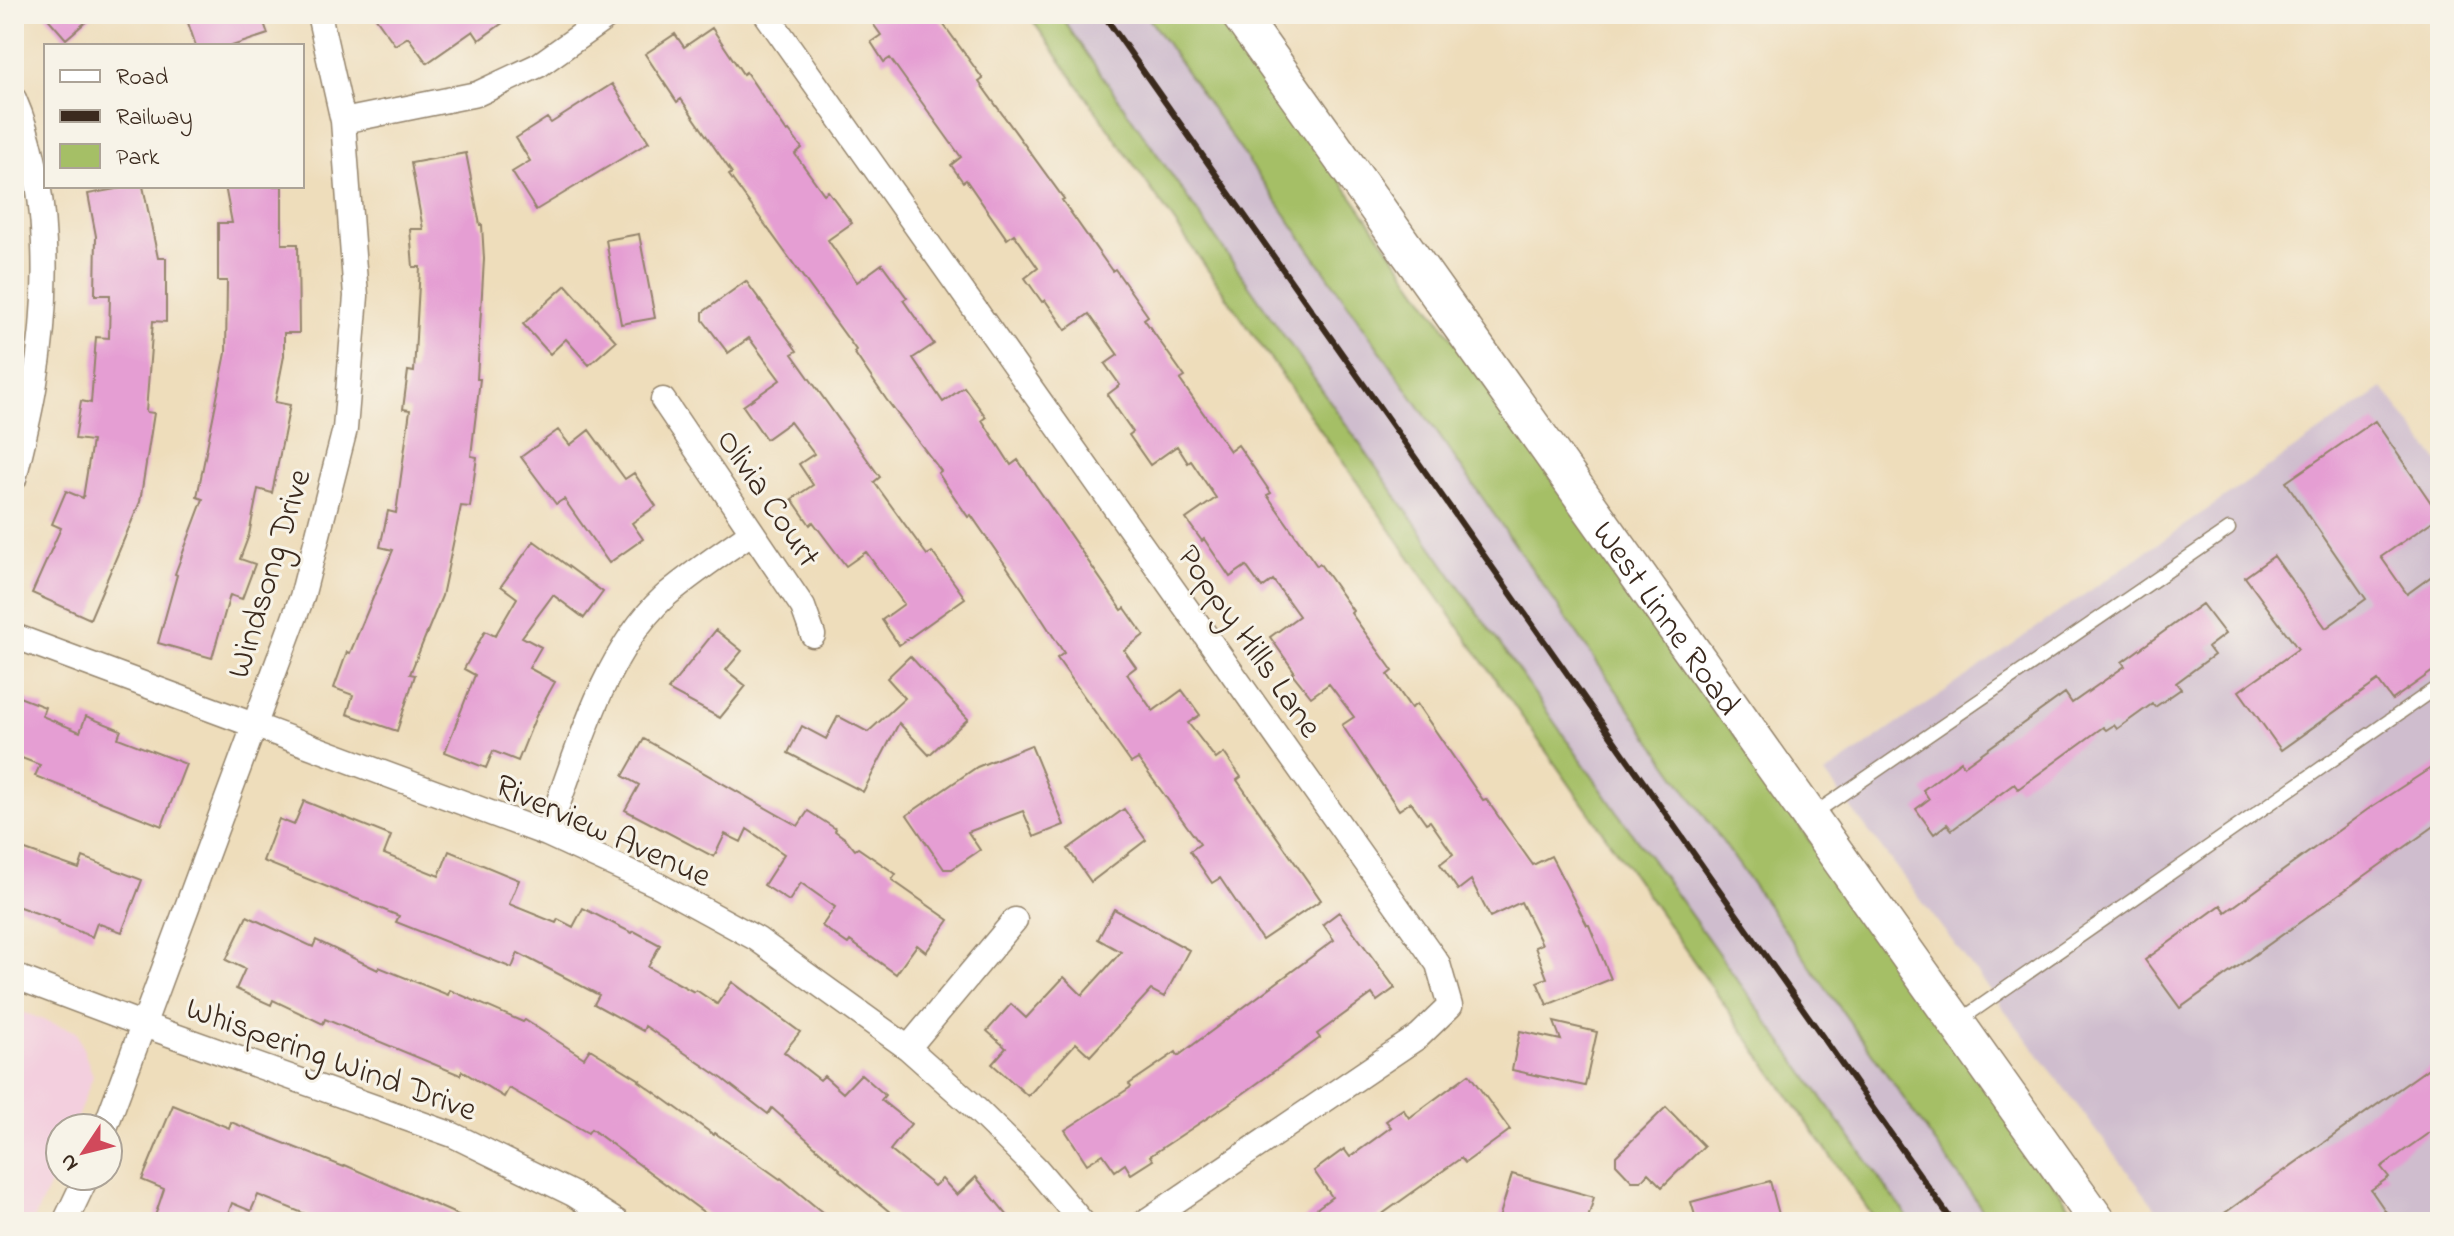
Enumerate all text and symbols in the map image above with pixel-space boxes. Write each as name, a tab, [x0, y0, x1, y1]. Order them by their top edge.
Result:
legend	[44, 44, 304, 188]
text: Road	[116, 61, 169, 96]
text: Railway	[116, 101, 193, 137]
text: Park	[116, 141, 160, 176]
street label: Olivia Court	[702, 420, 832, 579]
street label: Windsong Drive	[215, 463, 327, 685]
street label: West Linne Road	[1578, 512, 1751, 727]
street label: Poppy Hills Lane	[1162, 535, 1333, 750]
street label: Riverview Avenue	[486, 763, 719, 903]
street label: Whispering Wind Drive	[178, 985, 484, 1137]
north arrow	[44, 1112, 124, 1192]
text: N	[53, 1146, 87, 1177]

